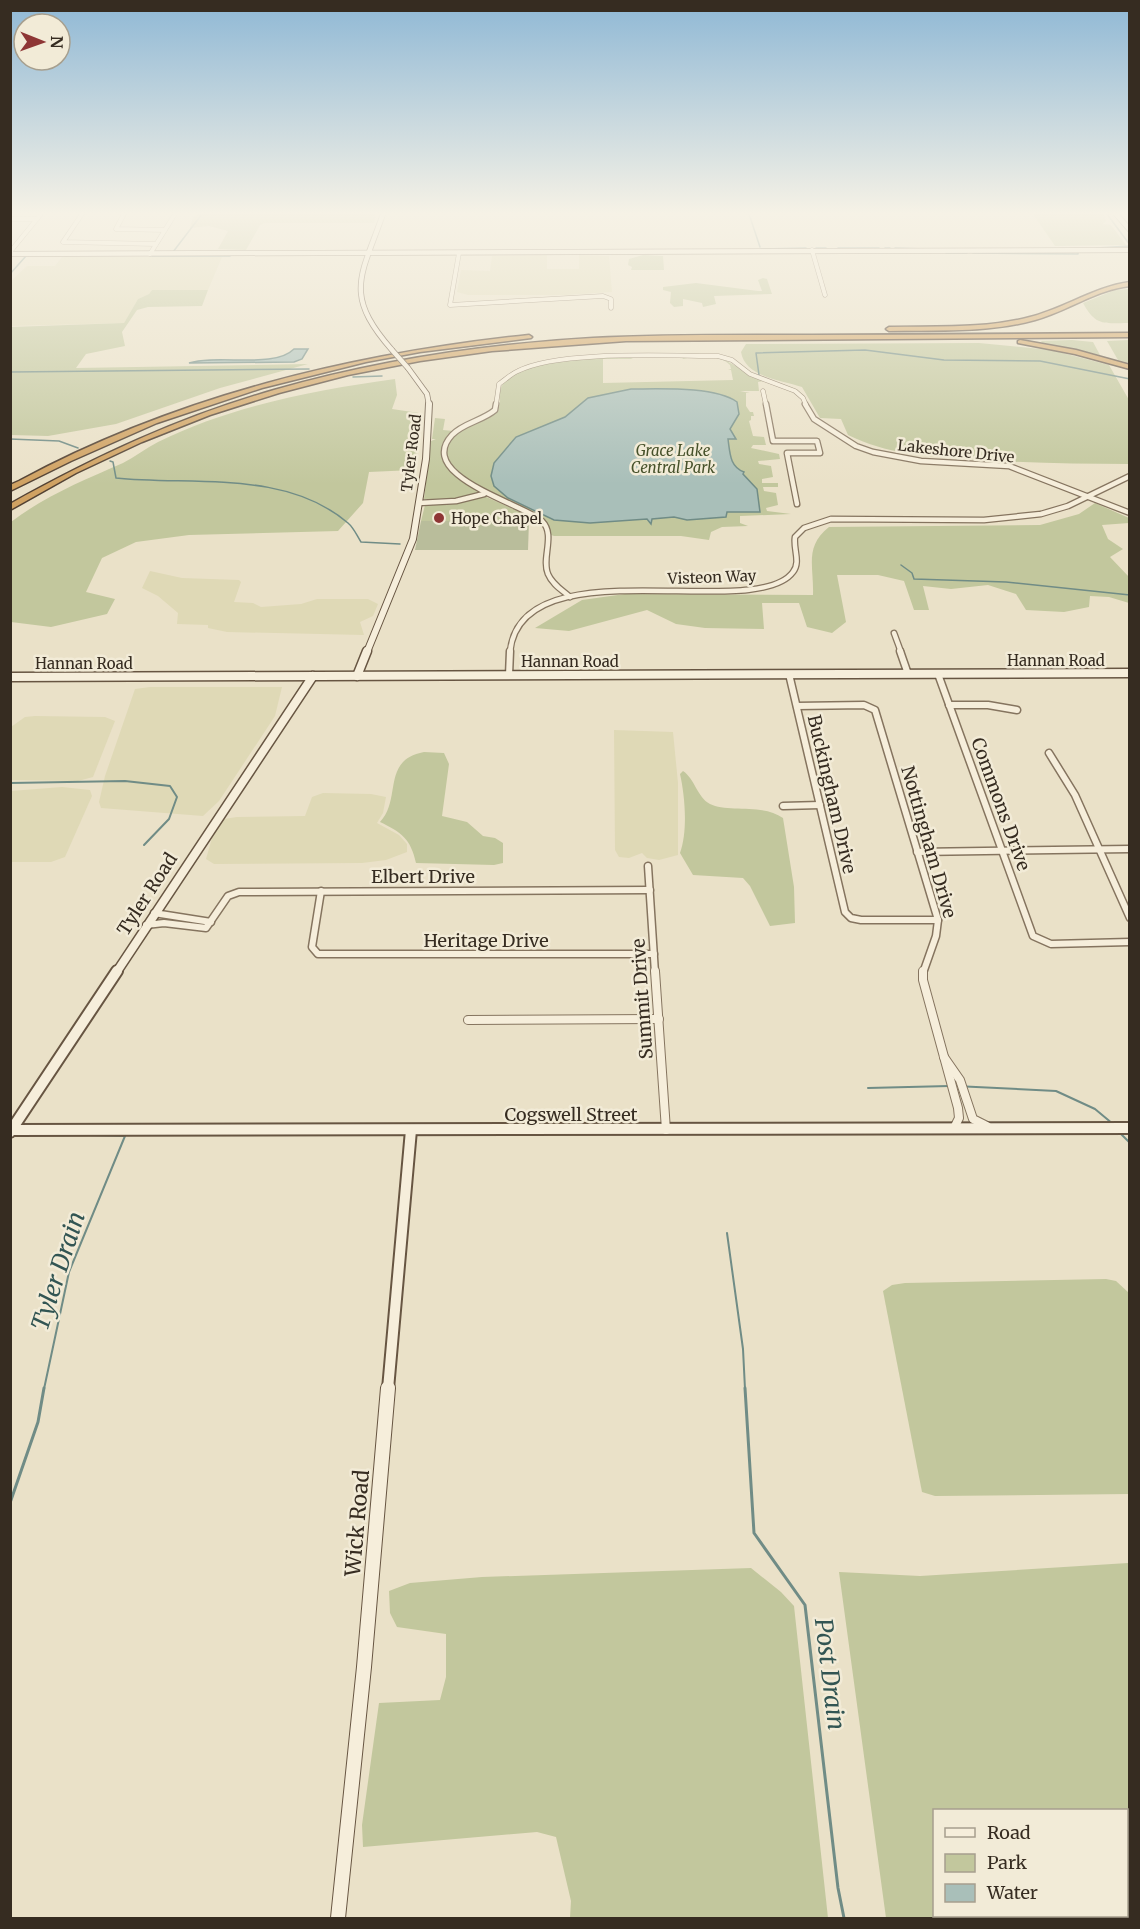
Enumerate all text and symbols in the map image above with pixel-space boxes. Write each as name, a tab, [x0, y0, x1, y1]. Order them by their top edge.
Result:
north arrow	[12, 12, 72, 72]
text: N	[47, 36, 67, 49]
street label: Tyler Road	[397, 413, 425, 493]
street label: Lakeshore Drive	[897, 435, 1015, 467]
park label: Grace Lake Central Park	[631, 441, 716, 477]
place label: Hope Chapel	[451, 509, 543, 528]
marker: Hope Chapel	[432, 511, 446, 525]
street label: Visteon Way	[666, 566, 757, 588]
street label: Hannan Road	[1007, 651, 1105, 670]
street label: Hannan Road	[521, 652, 619, 671]
street label: Hannan Road	[35, 654, 133, 673]
street label: Buckingham Drive	[803, 712, 861, 876]
street label: Commons Drive	[966, 734, 1036, 874]
street label: Nottingham Drive	[896, 763, 962, 921]
street label: Tyler Road	[112, 848, 182, 940]
street label: Elbert Drive	[371, 865, 475, 888]
street label: Heritage Drive	[423, 929, 549, 952]
street label: Summit Drive	[626, 938, 658, 1060]
street label: Cogswell Street	[504, 1103, 638, 1126]
water label: Tyler Drain	[24, 1207, 92, 1335]
street label: Wick Road	[339, 1468, 375, 1579]
water label: Post Drain	[808, 1616, 852, 1732]
legend	[933, 1809, 1128, 1917]
text: Road	[987, 1821, 1031, 1844]
text: Park	[987, 1851, 1028, 1874]
text: Water	[986, 1881, 1038, 1904]

